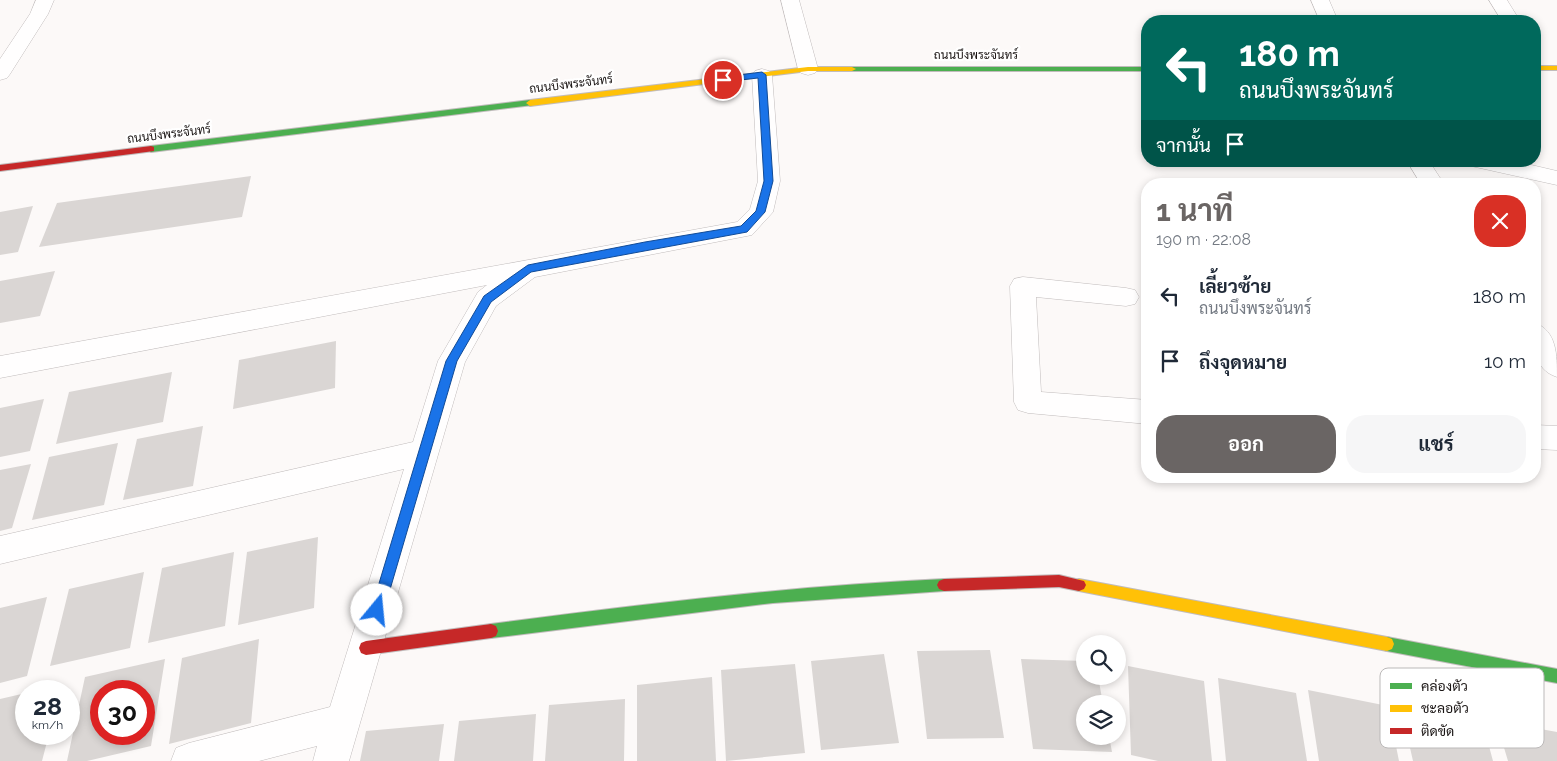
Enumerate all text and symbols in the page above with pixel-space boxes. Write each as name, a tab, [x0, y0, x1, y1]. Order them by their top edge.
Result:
text: 180 m	[1239, 33, 1340, 74]
icon: left	[1156, 35, 1221, 100]
street label: ถนนบึงพระจันทร์	[934, 47, 1018, 62]
pin	[702, 59, 744, 101]
icon: arrive	[709, 66, 737, 94]
street label: ถนนบึงพระจันทร์	[528, 71, 614, 96]
text: ถนนบึงพระจันทร์	[1239, 77, 1394, 103]
street label: ถนนบึงพระจันทร์	[126, 121, 212, 146]
icon: arrive	[1221, 130, 1249, 158]
text: จากนั้น	[1156, 134, 1211, 156]
text: 1 นาที	[1156, 193, 1233, 228]
button: close	[1474, 195, 1526, 247]
text: 190 m · 22:08	[1156, 230, 1251, 249]
text: เลี้ยวซ้าย	[1199, 275, 1271, 297]
icon: left	[1156, 282, 1184, 310]
text: 180 m	[1473, 285, 1526, 307]
text: ถนนบึงพระจันทร์	[1199, 299, 1311, 318]
icon: arrive	[1156, 347, 1184, 375]
text: 10 m	[1484, 350, 1526, 372]
text: ถึงจุดหมาย	[1199, 351, 1287, 373]
button: ออก	[1156, 415, 1336, 473]
button: แชร์	[1346, 415, 1526, 473]
position arrow	[350, 583, 402, 635]
map controls	[1076, 635, 1126, 745]
button: search	[1076, 635, 1126, 685]
legend	[1380, 668, 1544, 748]
text: คล่องตัว	[1421, 678, 1468, 694]
speed limit sign: 30	[90, 680, 155, 745]
text: 28	[33, 691, 62, 721]
button: layers	[1076, 695, 1126, 745]
text: ชะลอตัว	[1421, 700, 1469, 716]
text: km/h	[32, 718, 63, 732]
text: ติดขัด	[1421, 723, 1454, 739]

